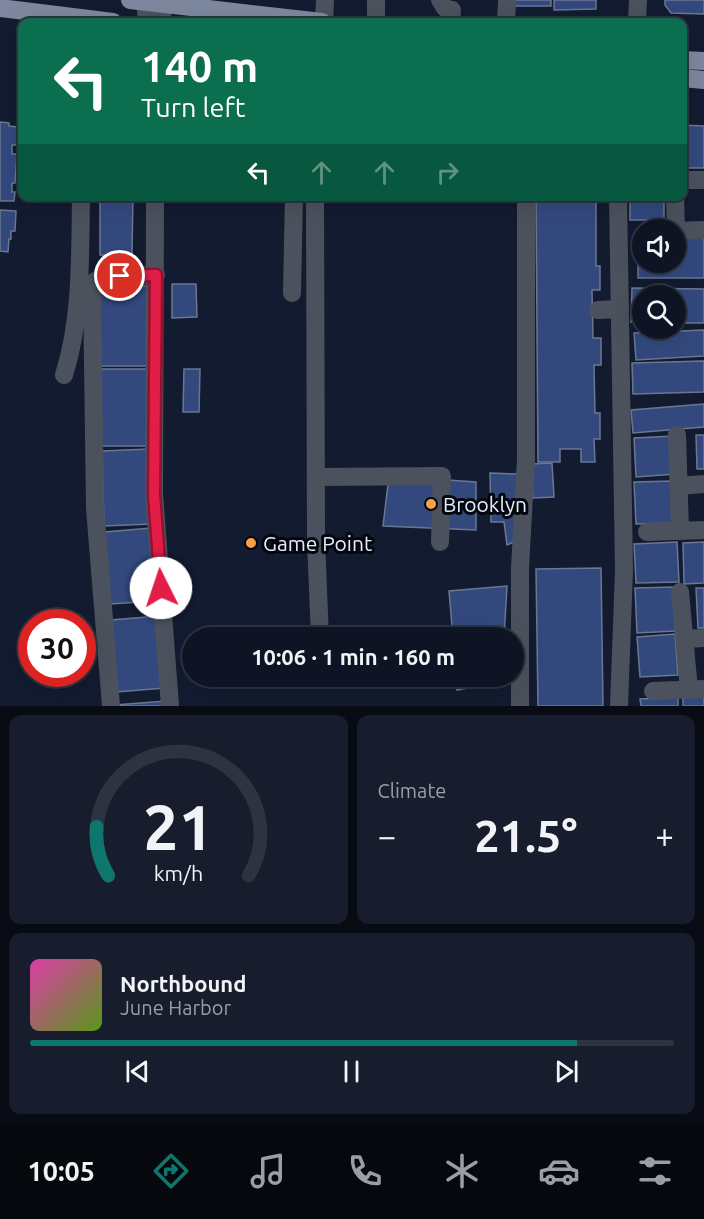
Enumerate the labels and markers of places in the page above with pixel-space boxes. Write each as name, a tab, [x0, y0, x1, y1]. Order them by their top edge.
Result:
pin	[94, 250, 145, 301]
place label: Brooklyn	[443, 492, 527, 516]
marker: Brooklyn	[424, 497, 438, 511]
place label: Game Point	[263, 531, 372, 555]
marker: Game Point	[244, 536, 258, 550]

